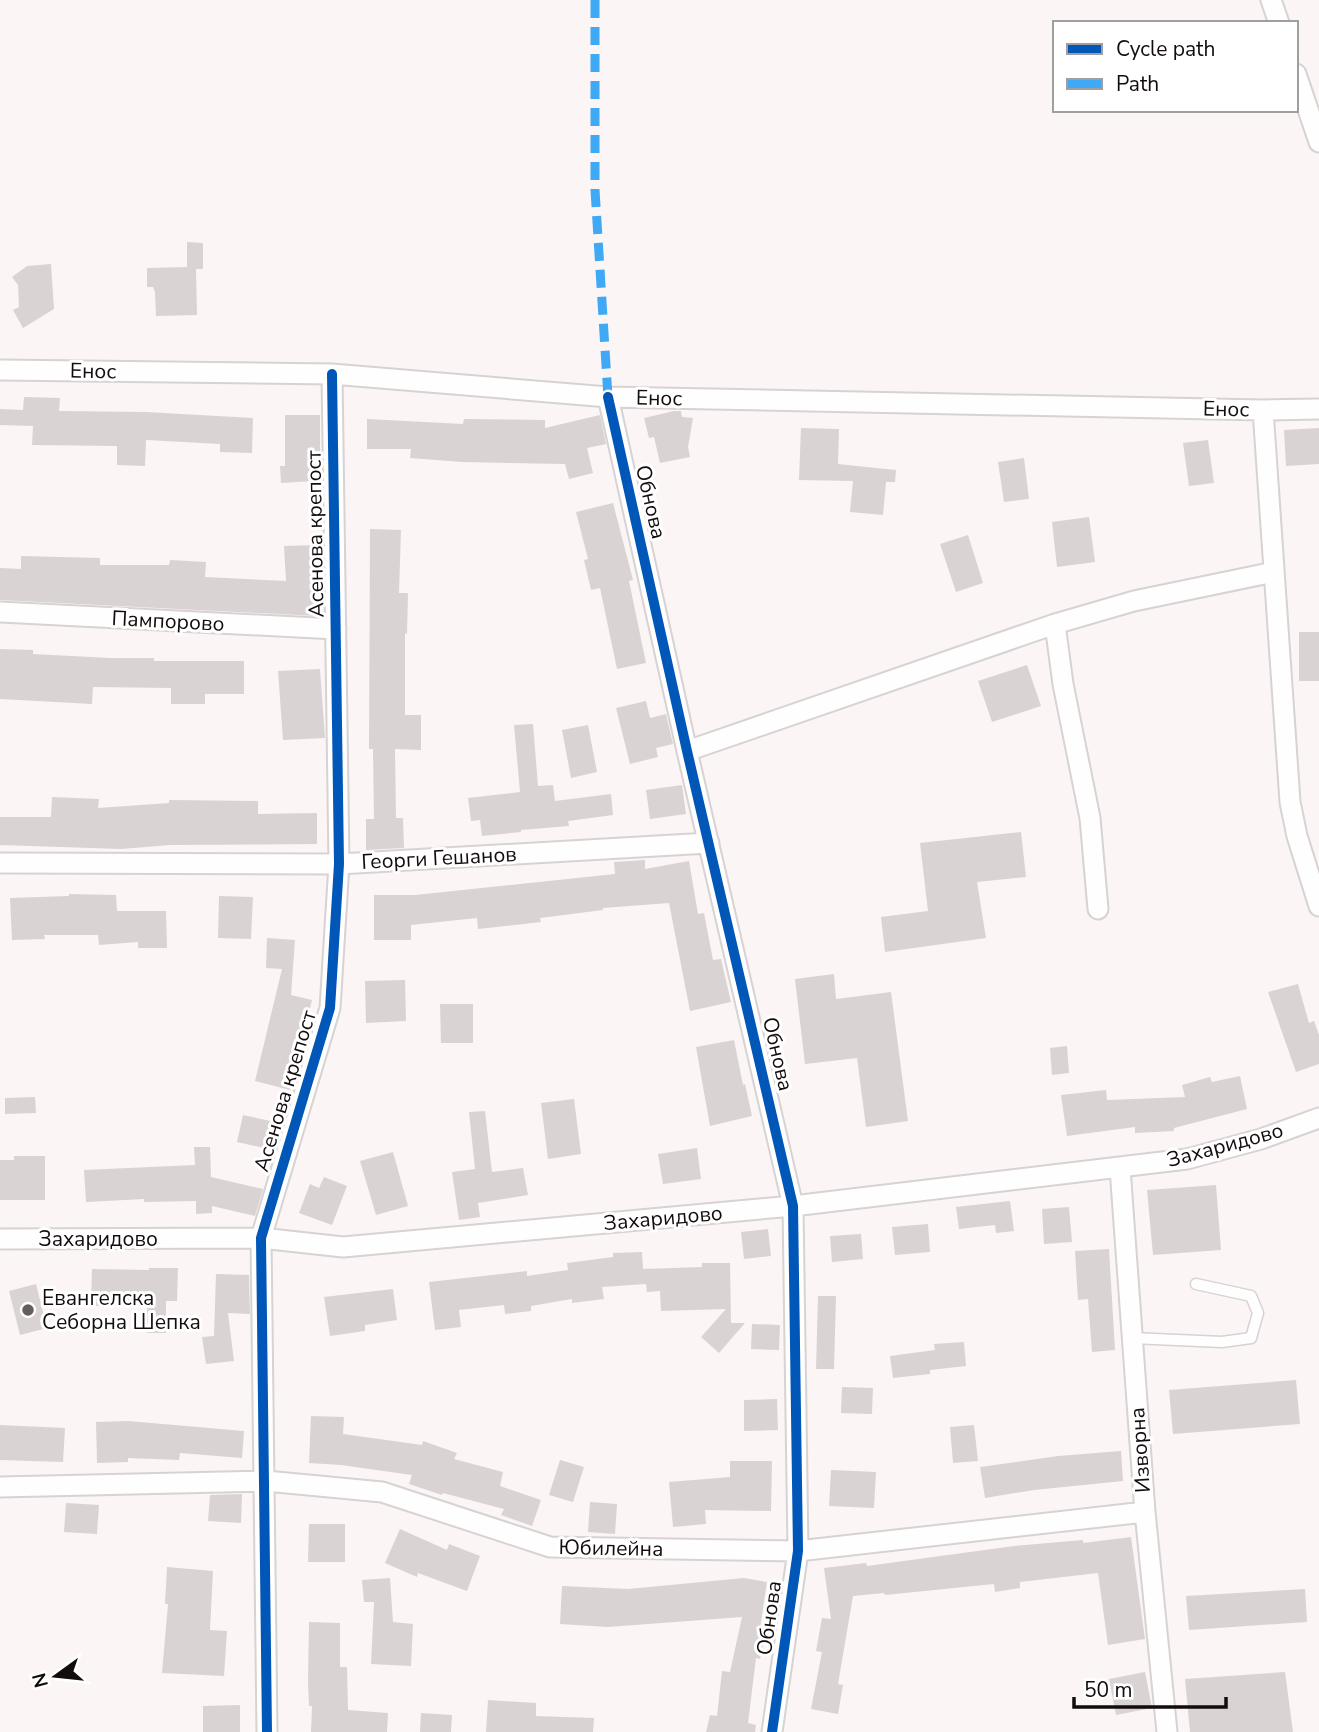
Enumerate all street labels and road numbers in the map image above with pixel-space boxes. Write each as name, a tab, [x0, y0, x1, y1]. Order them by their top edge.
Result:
street label: Енос	[70, 357, 117, 385]
street label: Енос	[636, 384, 683, 412]
street label: Енос	[1203, 395, 1250, 423]
street label: Асенова крепост	[300, 449, 330, 618]
street label: Обнова	[629, 462, 673, 542]
street label: Пампорово	[111, 604, 225, 638]
street label: Георги Гешанов	[361, 840, 517, 876]
street label: Асенова крепост	[247, 1006, 323, 1175]
street label: Обнова	[756, 1014, 800, 1094]
street label: Захаридово	[1164, 1116, 1286, 1174]
street label: Захаридово	[602, 1199, 724, 1237]
street label: Захаридово	[38, 1225, 158, 1253]
street label: Изворна	[1123, 1406, 1157, 1494]
street label: Юбилейна	[558, 1533, 664, 1563]
street label: Обнова	[750, 1579, 788, 1657]

